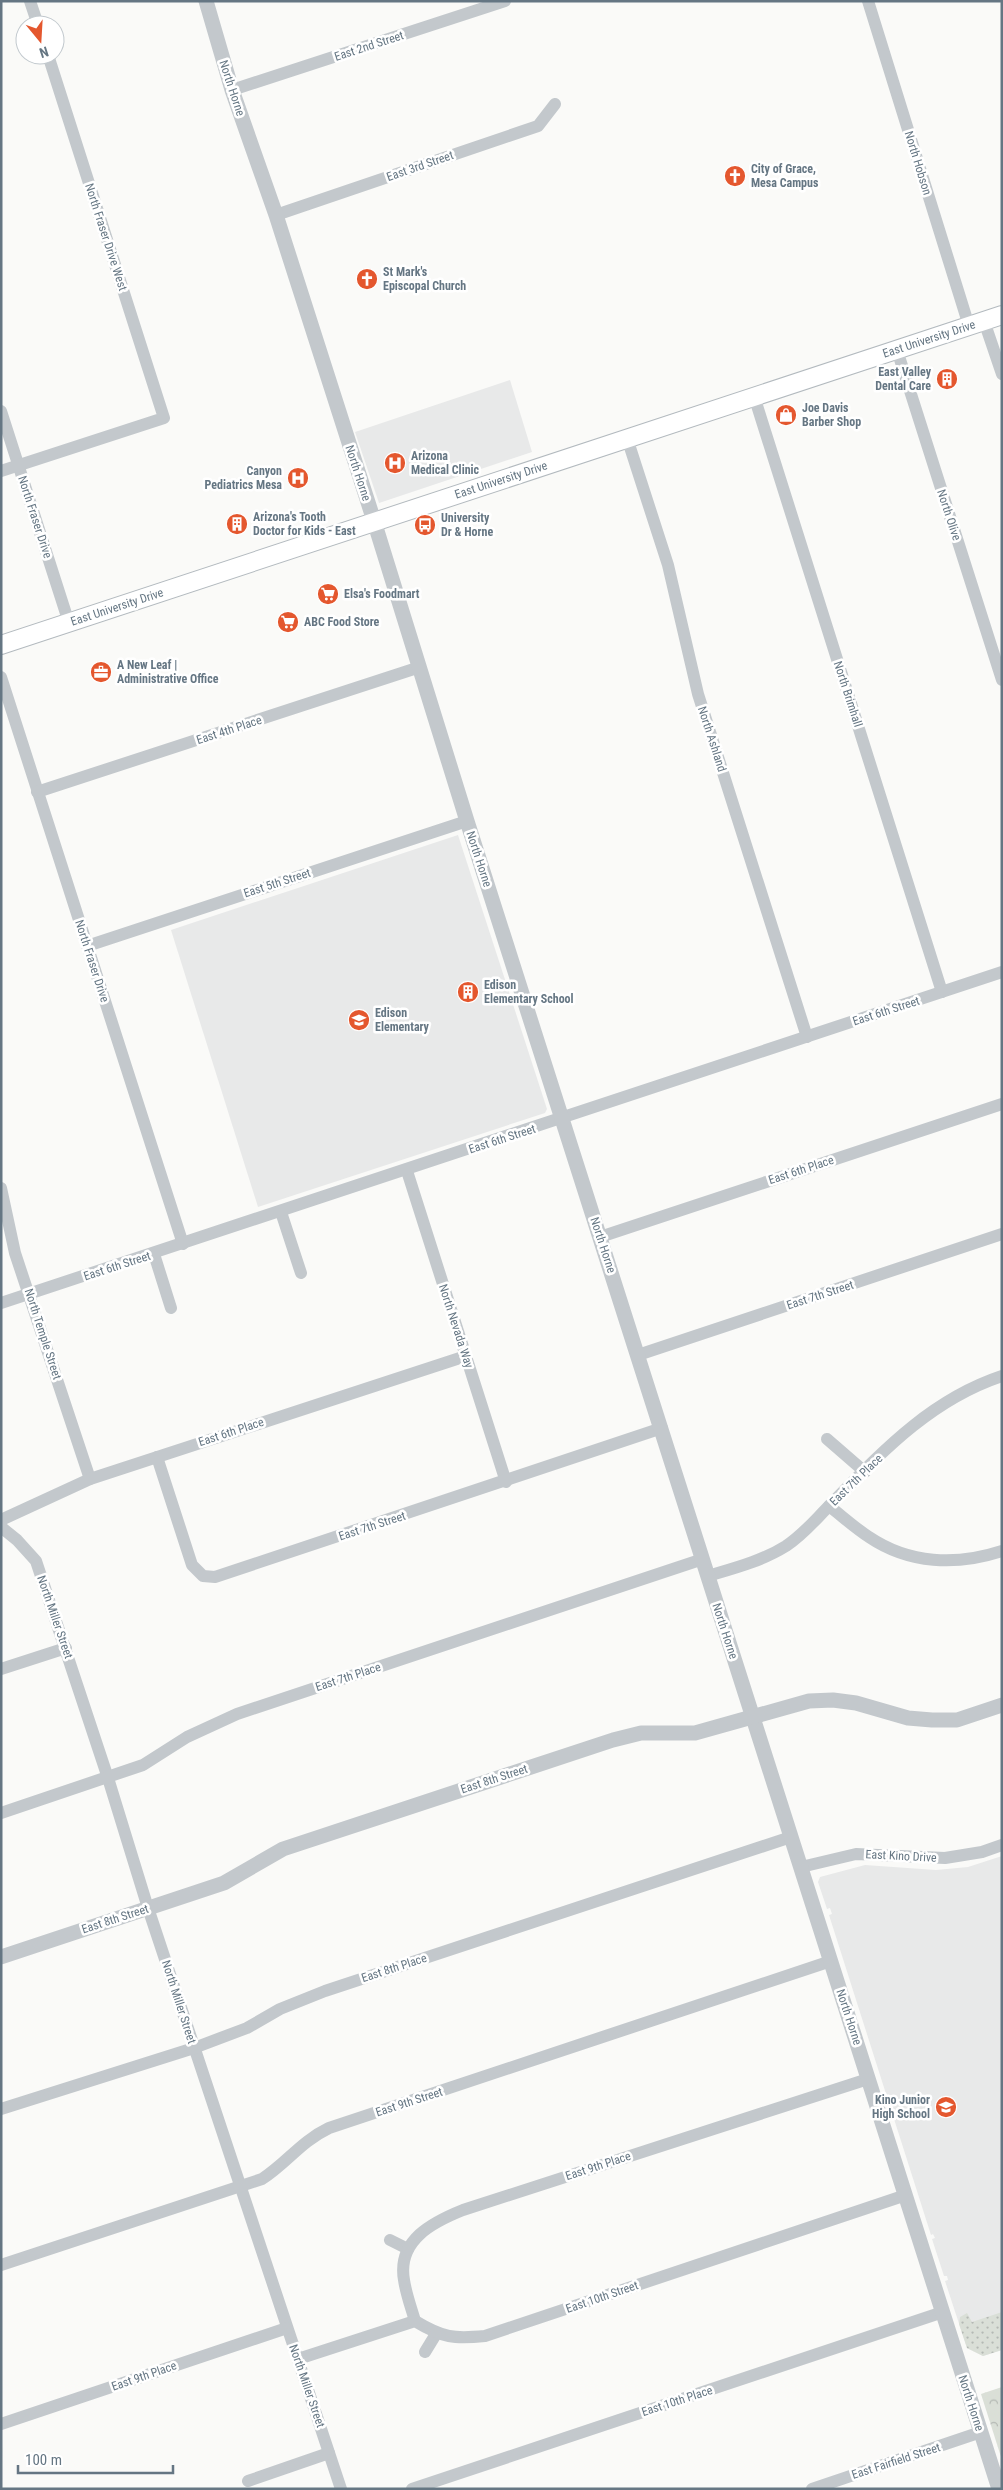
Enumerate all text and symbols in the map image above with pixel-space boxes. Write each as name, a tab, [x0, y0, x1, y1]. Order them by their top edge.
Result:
north arrow	[15, 15, 65, 65]
street label: East 2nd Street	[333, 28, 406, 64]
text: N	[37, 43, 51, 61]
street label: North Horne	[216, 58, 248, 118]
street label: North Hobson	[902, 129, 934, 197]
street label: East 3rd Street	[385, 148, 456, 184]
place label: City of Grace, Mesa Campus	[751, 162, 819, 190]
church icon: City of Grace, Mesa Campus	[723, 164, 747, 188]
street label: North Fraser Drive West	[82, 182, 130, 293]
place label: St Mark's Episcopal Church	[383, 265, 466, 293]
church icon: St Mark's Episcopal Church	[355, 267, 379, 291]
street label: East University Drive	[881, 317, 977, 361]
place label: East Valley Dental Care	[875, 365, 932, 393]
building icon: East Valley Dental Care	[935, 367, 959, 391]
place label: Joe Davis Barber Shop	[802, 401, 861, 429]
shop icon: Joe Davis Barber Shop	[774, 403, 798, 427]
street label: North Horne	[342, 443, 374, 503]
place label: Arizona Medical Clinic	[411, 449, 480, 477]
hospital icon: Arizona Medical Clinic	[383, 451, 407, 475]
street label: East University Drive	[453, 458, 549, 502]
place label: Canyon Pediatrics Mesa	[205, 464, 282, 492]
hospital icon: Canyon Pediatrics Mesa	[286, 466, 310, 490]
street label: North Fraser Drive	[15, 474, 55, 560]
street label: North Olive	[934, 488, 964, 543]
place label: Arizona's Tooth Doctor for Kids - East	[253, 510, 356, 538]
place label: University Dr & Horne	[441, 511, 493, 539]
building icon: Arizona's Tooth Doctor for Kids - East	[225, 512, 249, 536]
bus stop icon: University Dr & Horne	[413, 513, 437, 537]
supermarket icon: Elsa's Foodmart	[316, 582, 340, 606]
street label: East University Drive	[69, 585, 165, 629]
place label: Elsa's Foodmart	[344, 587, 420, 601]
supermarket icon: ABC Food Store	[276, 610, 300, 634]
place label: ABC Food Store	[304, 615, 380, 629]
place label: A New Leaf | Administrative Office	[117, 658, 219, 686]
street label: North Brimhall	[831, 659, 865, 729]
office icon: A New Leaf | Administrative Office	[89, 660, 113, 684]
street label: North Ashland	[695, 705, 729, 774]
street label: East 4th Place	[195, 713, 264, 747]
street label: North Horne	[463, 829, 495, 889]
street label: East 5th Street	[242, 865, 313, 900]
street label: North Fraser Drive	[72, 918, 112, 1004]
place label: Edison Elementary School	[484, 978, 574, 1006]
building icon: Edison Elementary School	[456, 980, 480, 1004]
street label: East 6th Street	[851, 993, 922, 1028]
place label: Edison Elementary	[375, 1006, 430, 1034]
school or university icon: Edison Elementary	[347, 1008, 371, 1032]
street label: East 6th Street	[467, 1121, 538, 1156]
street label: East 6th Place	[767, 1153, 836, 1187]
street label: North Horne	[587, 1215, 619, 1275]
street label: East 6th Street	[82, 1248, 153, 1283]
street label: East 7th Street	[785, 1277, 856, 1312]
street label: North Nevada Way	[436, 1282, 476, 1370]
street label: North Temple Street	[22, 1287, 64, 1382]
street label: East 6th Place	[197, 1415, 266, 1449]
street label: East 7th Place	[827, 1451, 886, 1509]
street label: East 7th Street	[337, 1508, 408, 1543]
street label: North Miller Street	[34, 1574, 76, 1661]
street label: North Horne	[709, 1601, 741, 1661]
street label: East 7th Place	[314, 1660, 383, 1694]
street label: East 8th Street	[459, 1761, 530, 1796]
street label: East Kino Drive	[865, 1847, 937, 1865]
street label: East 8th Street	[80, 1901, 151, 1936]
street label: East 8th Place	[360, 1951, 429, 1985]
street label: North Miller Street	[159, 1958, 199, 2046]
street label: North Horne	[833, 1987, 865, 2047]
street label: East 9th Street	[374, 2084, 445, 2119]
place label: Kino Junior High School	[872, 2093, 930, 2121]
school or university icon: Kino Junior High School	[934, 2095, 958, 2119]
street label: East 9th Place	[564, 2149, 633, 2183]
street label: East 10th Street	[564, 2278, 640, 2316]
street label: North Miller Street	[286, 2343, 328, 2430]
street label: East 9th Place	[110, 2358, 179, 2394]
street label: North Horne	[955, 2373, 987, 2433]
street label: East 10th Place	[640, 2383, 715, 2419]
street label: East Fairfield Street	[850, 2440, 942, 2482]
scale bar	[18, 2442, 172, 2474]
text: 100 m	[25, 2451, 62, 2469]

